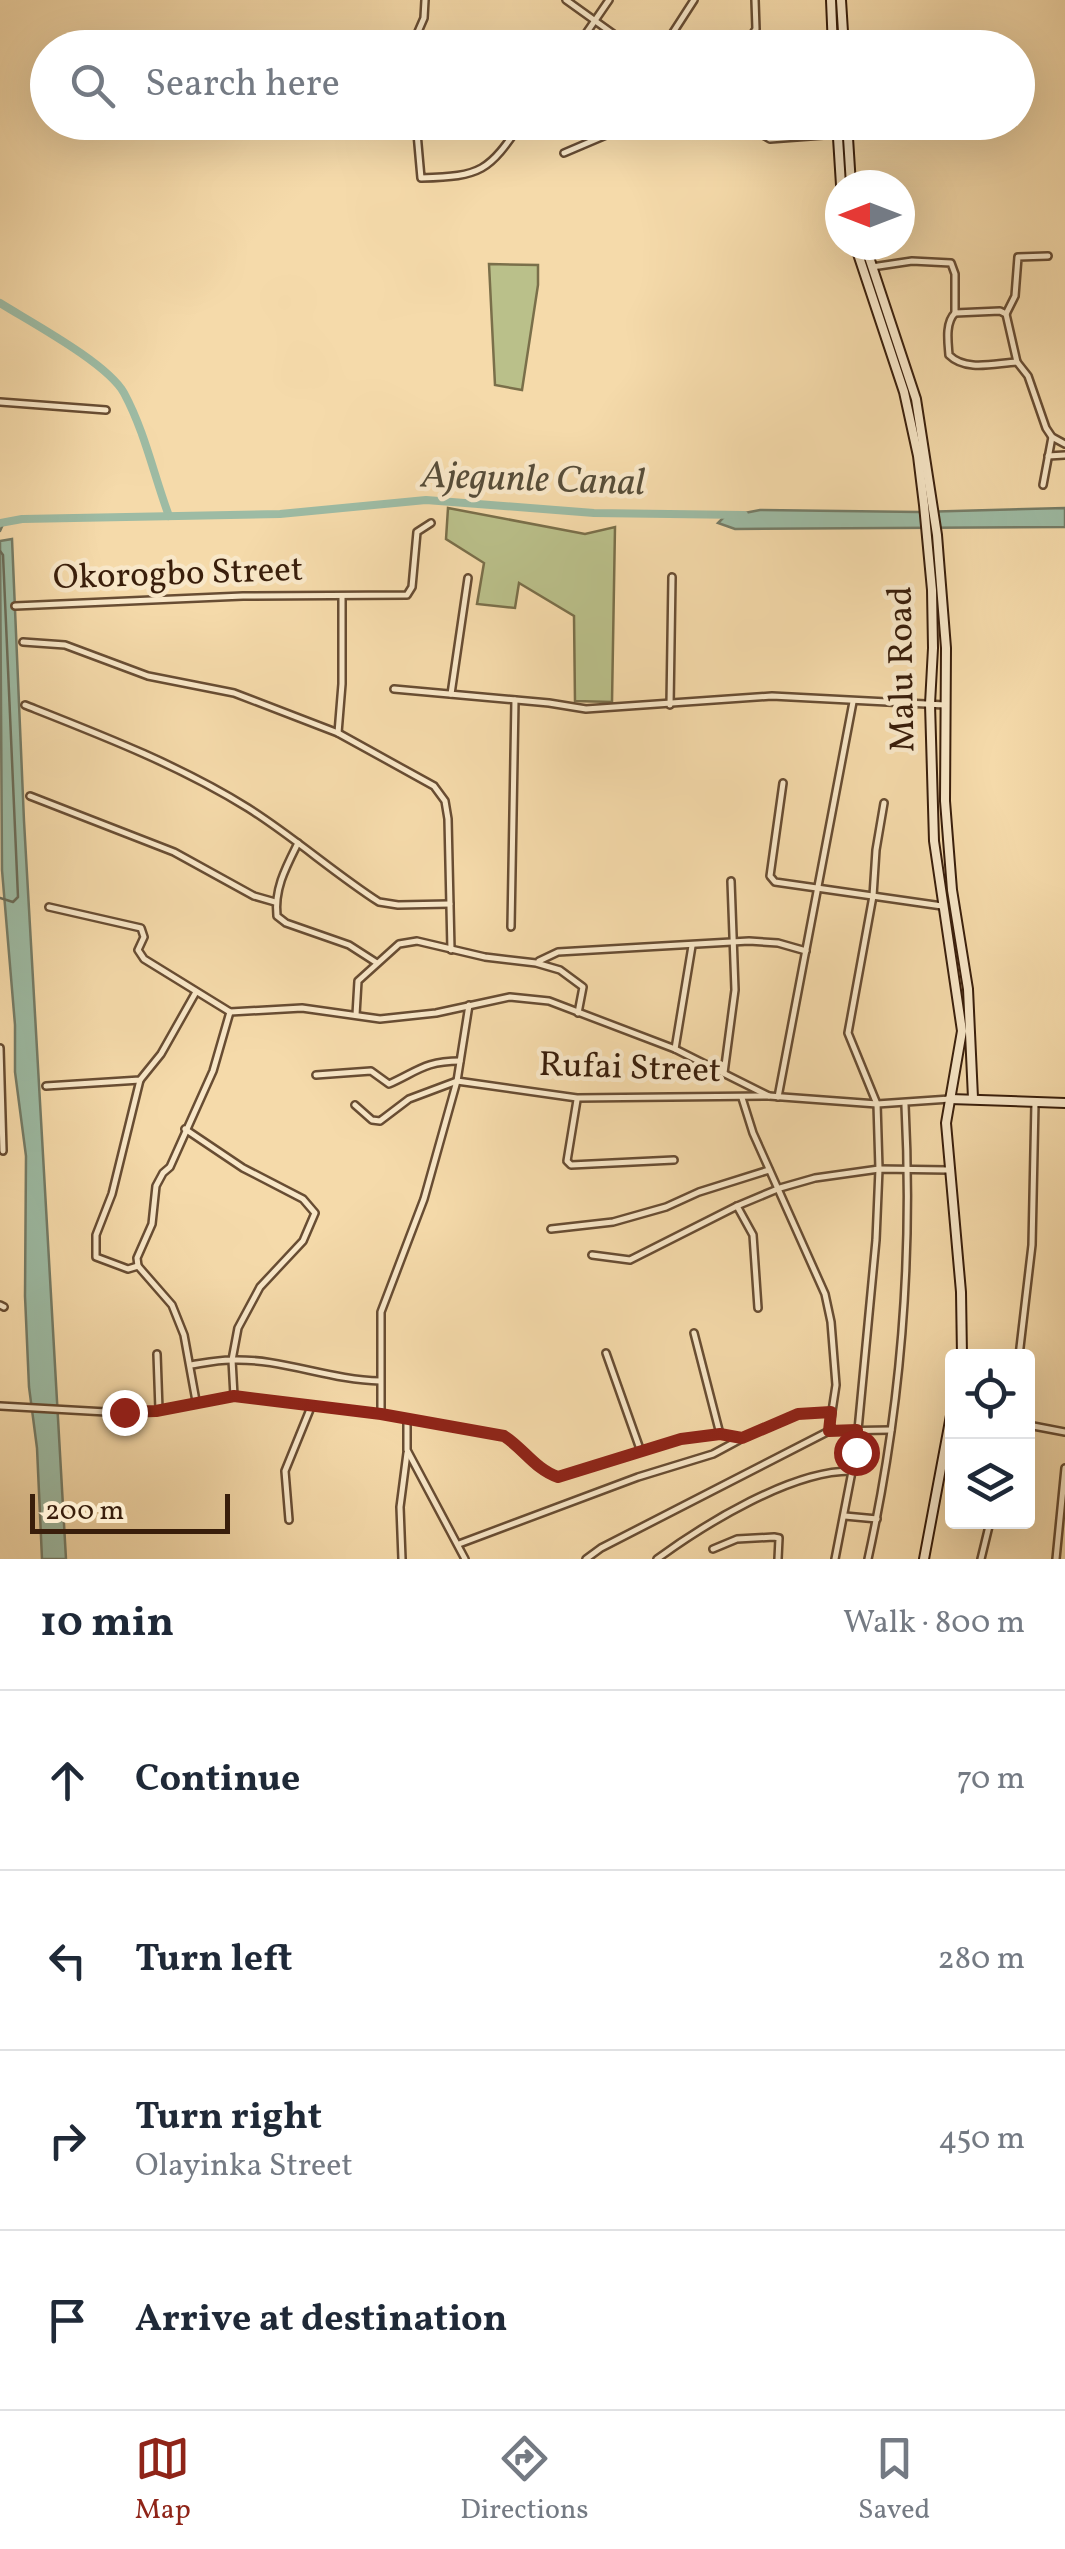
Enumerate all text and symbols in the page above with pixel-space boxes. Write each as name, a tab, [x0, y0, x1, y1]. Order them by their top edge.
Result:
search box	[30, 30, 1035, 140]
icon: search	[65, 58, 120, 113]
text: Search here	[145, 59, 340, 112]
north arrow	[825, 170, 915, 260]
water label: Ajegunle Canal	[418, 451, 646, 511]
street label: Okorogbo Street	[52, 547, 304, 603]
street label: Malu Road	[878, 585, 928, 753]
street label: Rufai Street	[538, 1042, 722, 1096]
map controls	[945, 1349, 1035, 1529]
button: locate	[945, 1349, 1035, 1439]
route end	[102, 1390, 148, 1436]
route start	[834, 1430, 880, 1476]
button: layers	[945, 1439, 1035, 1529]
scale bar	[30, 1489, 230, 1534]
text: 200 m	[45, 1492, 124, 1531]
text: 10 min	[40, 1595, 174, 1654]
text: Walk · 800 m	[843, 1602, 1025, 1646]
icon: ahead	[40, 1753, 95, 1808]
text: Continue	[135, 1754, 300, 1807]
text: 70 m	[957, 1758, 1025, 1802]
icon: left	[40, 1933, 95, 1988]
text: Turn left	[135, 1934, 292, 1987]
text: 280 m	[938, 1938, 1025, 1982]
text: Turn right	[135, 2092, 322, 2145]
icon: right	[40, 2113, 95, 2168]
text: 450 m	[938, 2118, 1025, 2162]
text: Olayinka Street	[135, 2145, 353, 2189]
icon: arrive	[40, 2293, 95, 2348]
text: Arrive at destination	[135, 2294, 508, 2347]
tab: Map	[135, 2431, 191, 2530]
tab: Directions	[460, 2431, 589, 2530]
tab: Saved	[858, 2431, 930, 2530]

